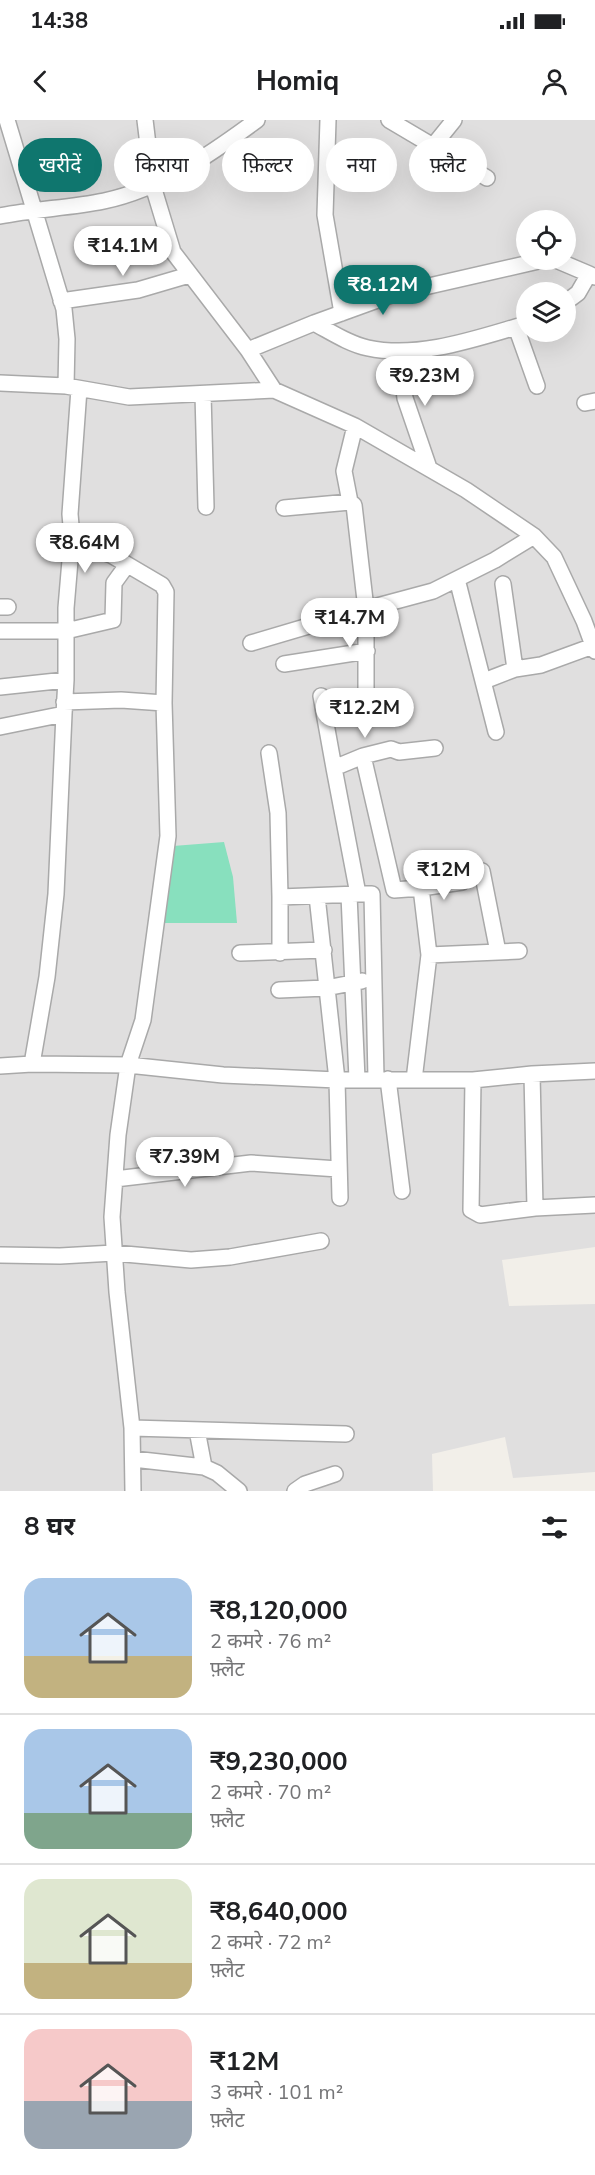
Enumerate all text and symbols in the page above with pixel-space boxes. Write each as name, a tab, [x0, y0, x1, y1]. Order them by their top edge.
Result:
text: 14:38	[30, 6, 88, 36]
text: Homiq	[256, 63, 339, 100]
icon: back	[24, 65, 57, 98]
icon: person	[538, 65, 571, 98]
chip: खरीदें	[18, 138, 102, 192]
chip: किराया	[114, 138, 210, 192]
chip: फ़िल्टर	[222, 138, 314, 192]
chip: नया	[326, 138, 397, 192]
chip: फ़्लैट	[409, 138, 487, 192]
map controls	[516, 210, 576, 342]
button: locate	[516, 210, 576, 270]
pin: ₹14.1M	[74, 226, 172, 277]
text: ₹14.1M	[88, 232, 158, 259]
pin: ₹8.12M	[334, 265, 432, 316]
text: ₹8.12M	[348, 271, 418, 298]
button: layers	[516, 282, 576, 342]
pin: ₹9.23M	[376, 356, 474, 407]
text: ₹9.23M	[390, 362, 460, 389]
pin: ₹8.64M	[36, 523, 134, 574]
text: ₹8.64M	[50, 529, 120, 556]
pin: ₹14.7M	[301, 598, 399, 649]
text: ₹14.7M	[315, 604, 385, 631]
pin: ₹12.2M	[316, 688, 414, 739]
text: ₹12.2M	[330, 694, 400, 721]
pin: ₹12M	[408, 850, 480, 901]
text: ₹12M	[417, 856, 471, 883]
pin: ₹7.39M	[136, 1137, 234, 1188]
text: ₹7.39M	[150, 1143, 220, 1170]
text: 8 घर	[24, 1509, 75, 1544]
icon: filters	[538, 1511, 571, 1544]
text: ₹8,120,000	[210, 1593, 348, 1628]
icon: home	[72, 1602, 144, 1674]
text: 2 कमरे · 76 m²	[210, 1628, 331, 1655]
text: फ़्लैट	[210, 1656, 245, 1683]
text: ₹9,230,000	[210, 1744, 348, 1779]
icon: home	[72, 1753, 144, 1825]
text: 2 कमरे · 70 m²	[210, 1779, 331, 1806]
text: फ़्लैट	[210, 1807, 245, 1834]
text: ₹8,640,000	[210, 1894, 348, 1929]
icon: home	[72, 1903, 144, 1975]
text: 2 कमरे · 72 m²	[210, 1929, 331, 1956]
text: फ़्लैट	[210, 1957, 245, 1984]
text: ₹12M	[210, 2044, 279, 2079]
icon: home	[72, 2053, 144, 2125]
text: 3 कमरे · 101 m²	[210, 2079, 343, 2106]
text: फ़्लैट	[210, 2107, 245, 2134]

